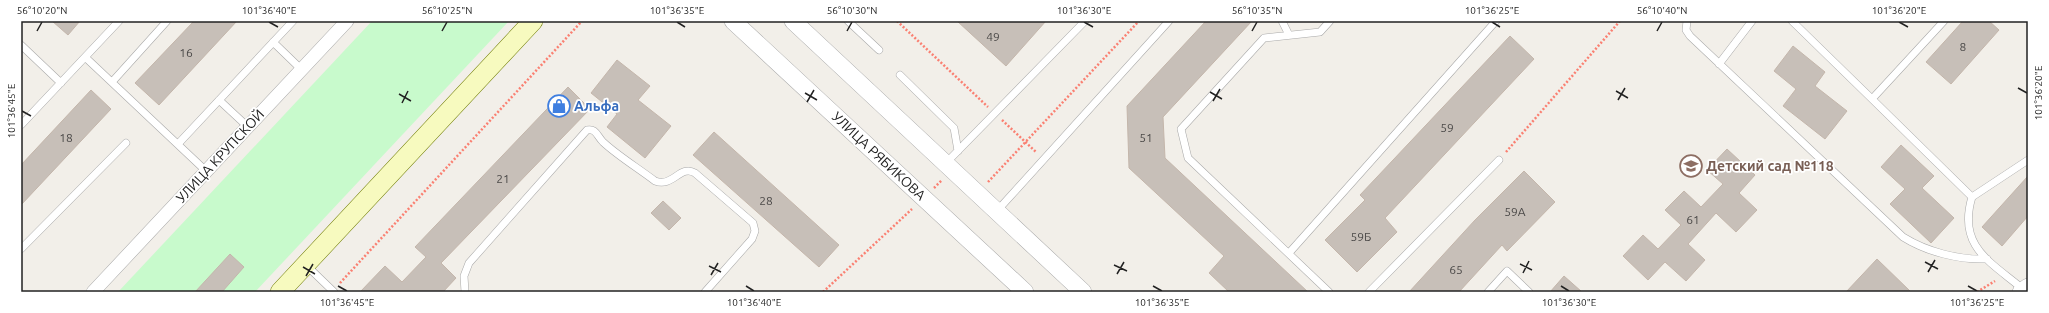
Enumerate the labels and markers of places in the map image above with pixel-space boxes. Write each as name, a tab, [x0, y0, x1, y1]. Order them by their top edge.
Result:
shop icon: Альфа	[546, 93, 572, 119]
place label: Альфа	[574, 98, 619, 114]
school or university icon: Детский сад №118	[1678, 153, 1704, 179]
place label: Детский сад №118	[1706, 158, 1834, 174]

